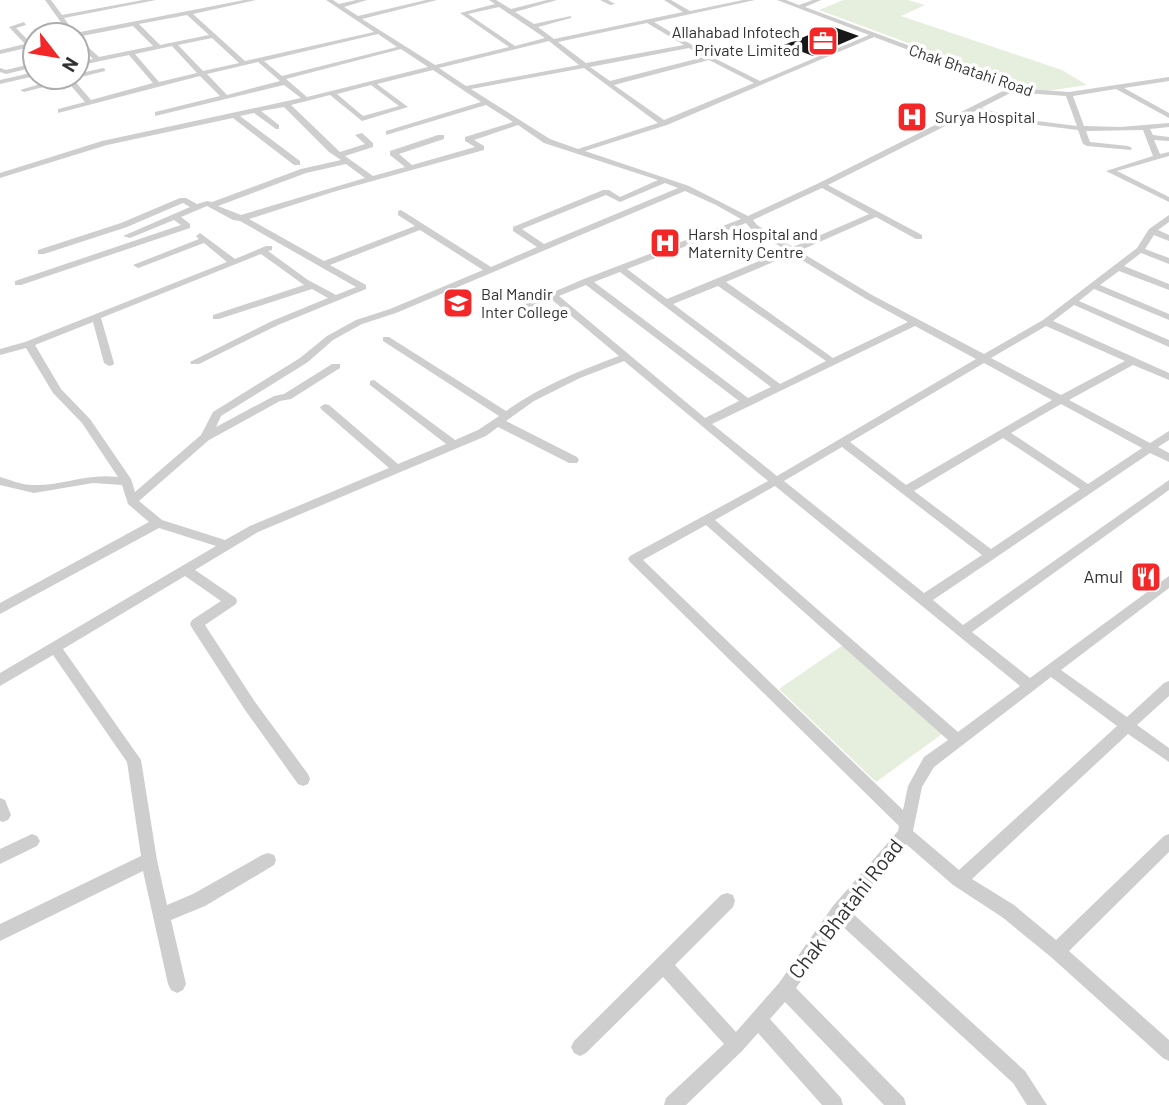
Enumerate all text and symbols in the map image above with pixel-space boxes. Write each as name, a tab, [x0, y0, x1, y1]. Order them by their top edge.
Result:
north arrow	[21, 21, 91, 91]
place label: Allahabad Infotech Private Limited	[672, 22, 800, 59]
office icon: Allahabad Infotech Private Limited	[806, 24, 840, 58]
street label: Chak Bhatahi Road	[907, 39, 1036, 100]
text: N	[58, 54, 84, 76]
hospital icon: Surya Hospital	[895, 100, 929, 134]
place label: Surya Hospital	[935, 107, 1035, 126]
place label: Harsh Hospital and Maternity Centre	[688, 224, 818, 261]
hospital icon: Harsh Hospital and Maternity Centre	[648, 226, 682, 260]
place label: Bal Mandir Inter College	[481, 284, 568, 321]
school or university icon: Bal Mandir Inter College	[441, 286, 475, 320]
restaurant icon: Amul	[1129, 560, 1163, 594]
place label: Amul	[1083, 565, 1123, 587]
street label: Chak Bhatahi Road	[783, 833, 907, 983]

